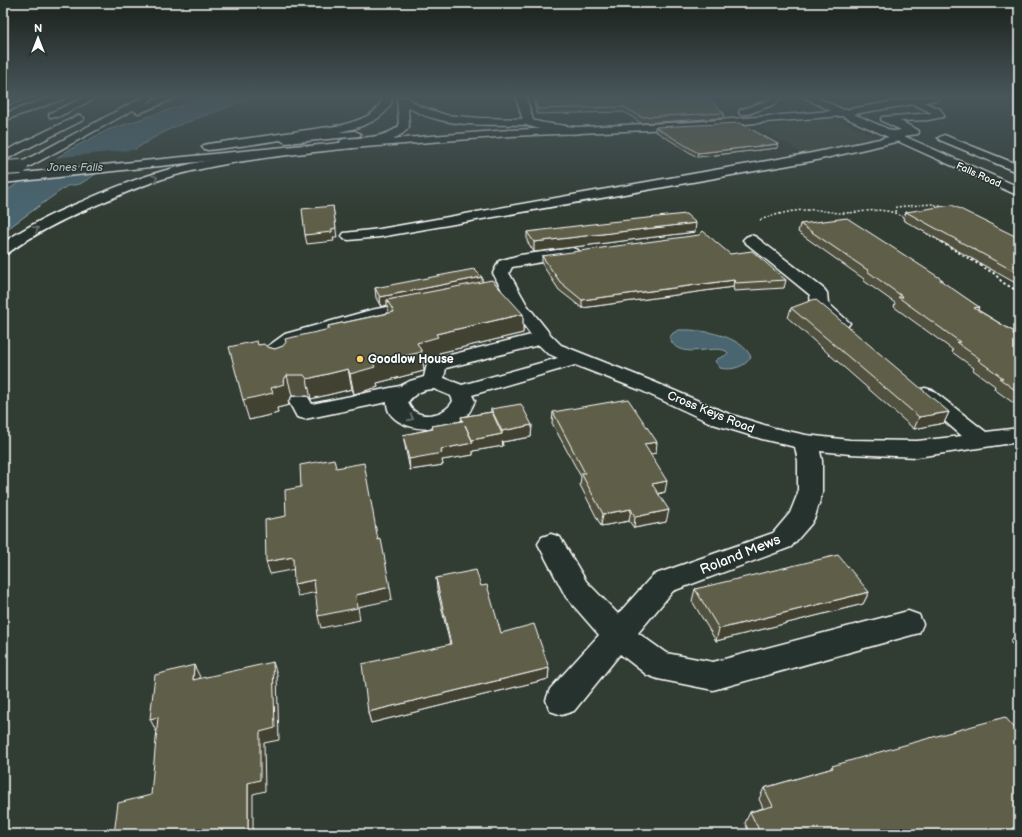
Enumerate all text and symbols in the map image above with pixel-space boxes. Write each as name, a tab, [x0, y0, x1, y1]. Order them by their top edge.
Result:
north arrow	[18, 18, 58, 58]
text: N	[34, 22, 42, 35]
street label: Falls Road	[954, 160, 1003, 190]
water label: Jones Falls	[46, 161, 104, 174]
one-way arrow	[151, 174, 158, 183]
one-way arrow	[32, 226, 39, 233]
place label: Goodlow House	[368, 352, 454, 367]
marker: Goodlow House	[355, 354, 365, 364]
street label: Cross Keys Road	[665, 388, 757, 437]
one-way arrow	[406, 413, 414, 421]
street label: Roland Mews	[697, 531, 783, 578]

